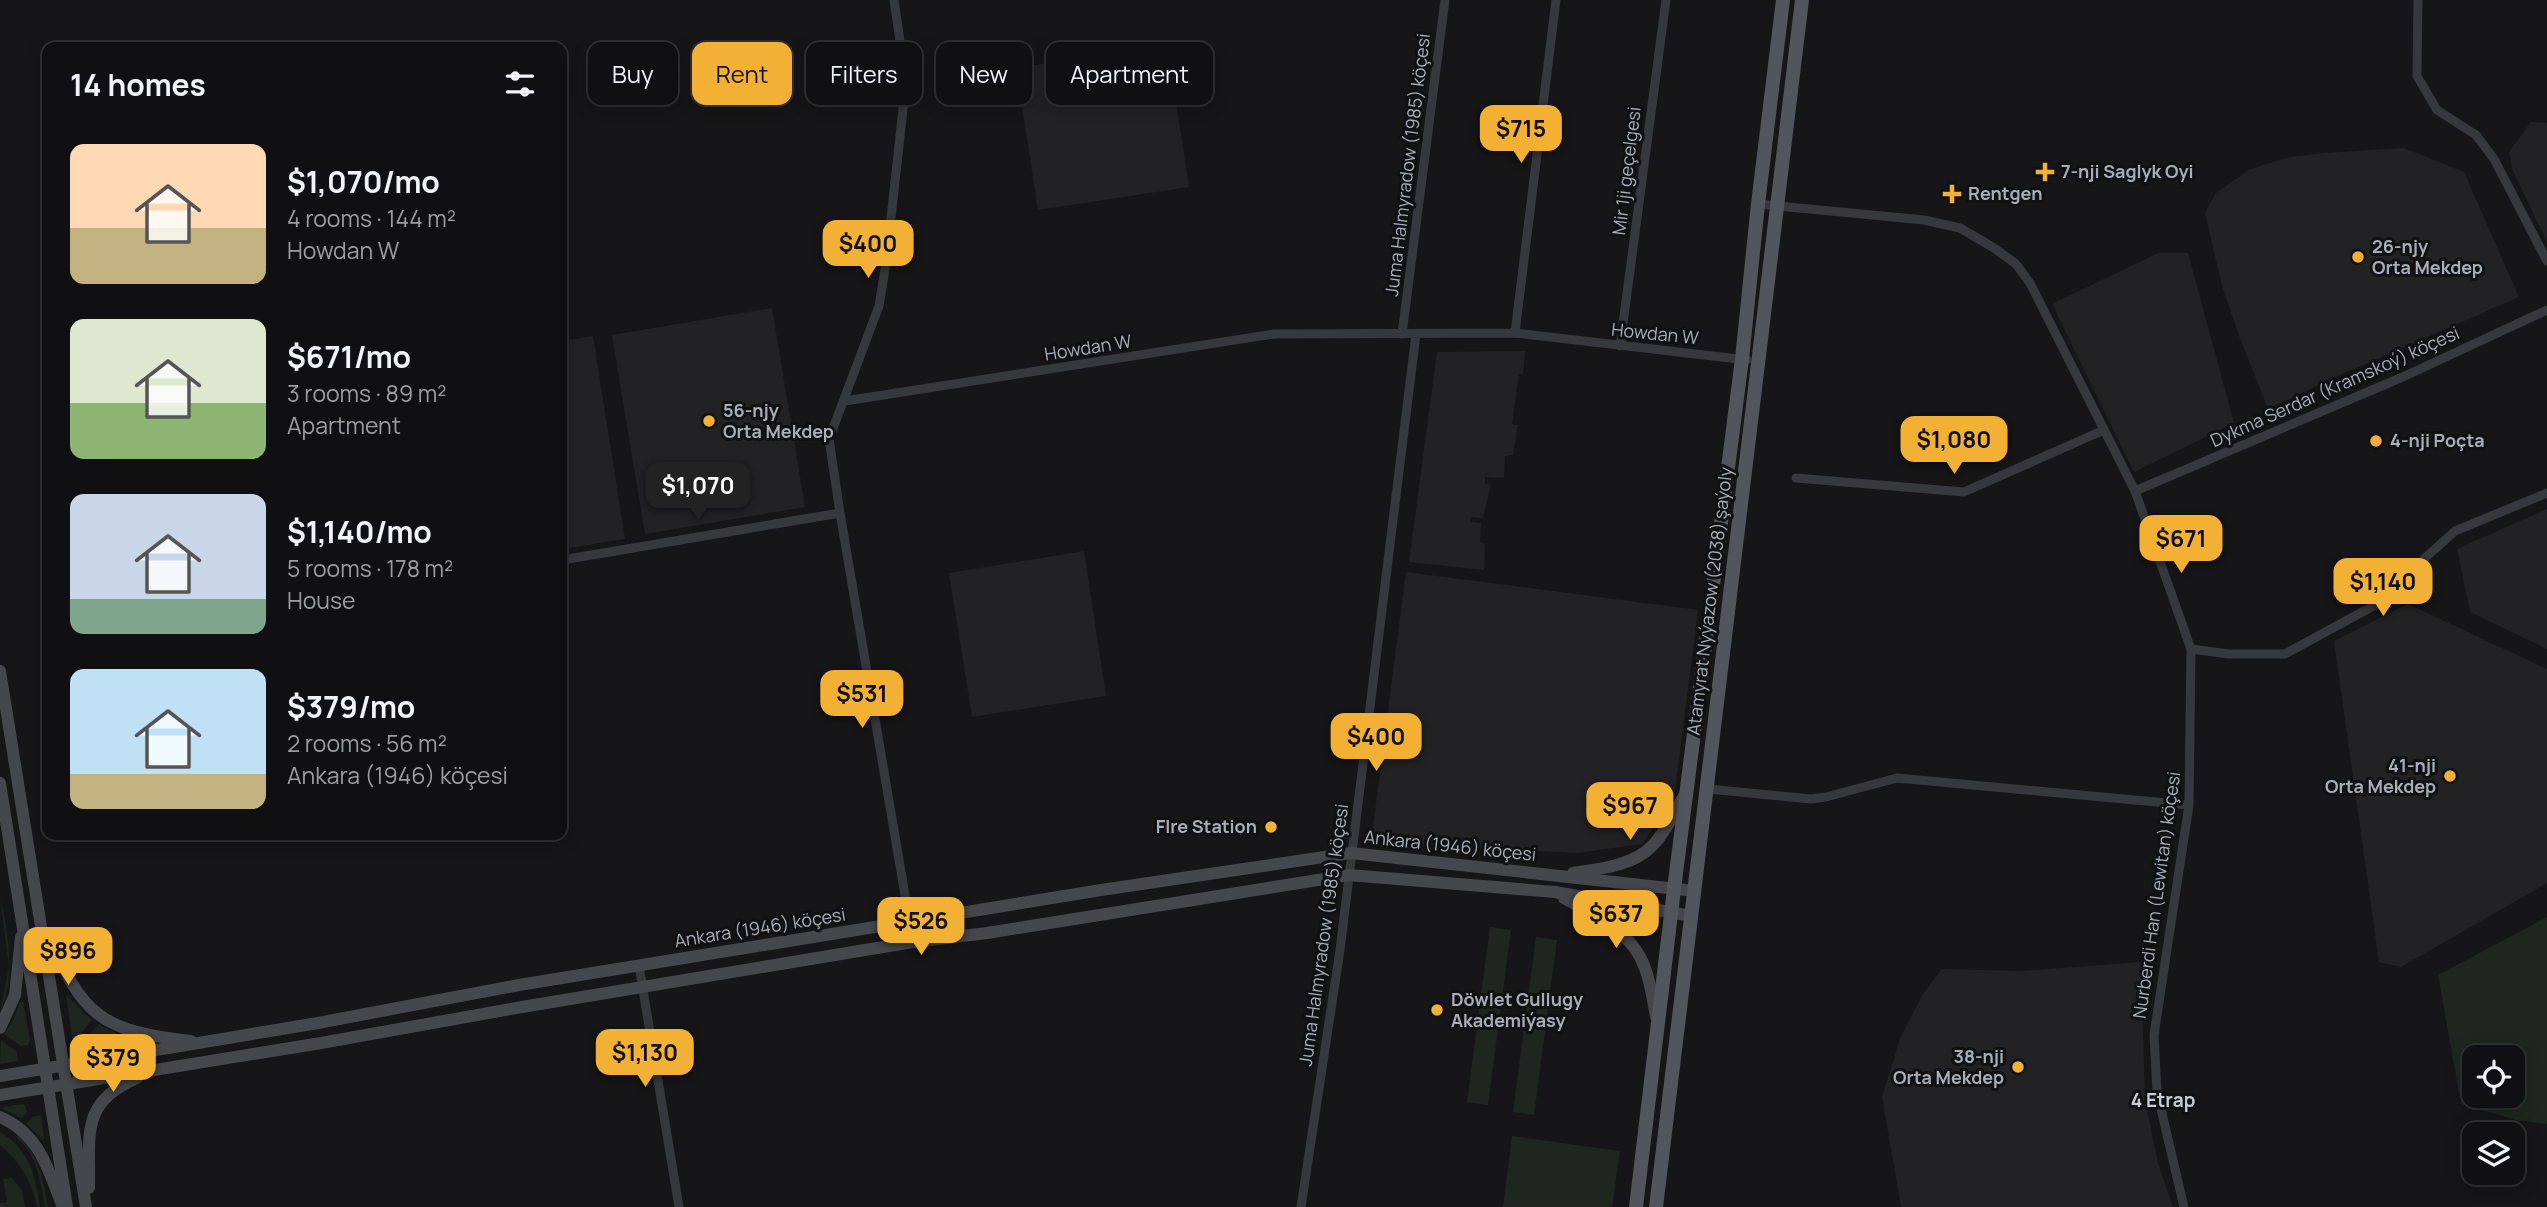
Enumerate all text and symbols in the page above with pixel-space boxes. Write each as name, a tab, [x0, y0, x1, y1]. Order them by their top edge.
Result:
street label: Juma Halmyradow (1985) köçesi	[1379, 32, 1435, 298]
chip: Buy	[588, 42, 678, 105]
chip: Rent	[692, 42, 792, 105]
chip: Filters	[806, 42, 922, 105]
chip: New	[936, 42, 1032, 105]
chip: Apartment	[1046, 42, 1213, 105]
text: 14 homes	[70, 64, 206, 105]
icon: filters	[501, 65, 539, 103]
street label: Mir 1ji geçelgesi	[1606, 105, 1646, 236]
pin: $715	[1480, 106, 1562, 165]
text: $715	[1496, 112, 1546, 144]
place label: 7-nji Saglyk Oyi	[2061, 159, 2194, 183]
text: $1,070/mo	[287, 161, 440, 202]
marker: 7-nji Saglyk Oyi	[2035, 162, 2055, 182]
icon: home	[126, 172, 210, 256]
place label: Rentgen	[1968, 181, 2042, 205]
marker: Rentgen	[1942, 184, 1962, 204]
text: 4 rooms · 144 m²	[287, 202, 456, 234]
pin: $400	[827, 220, 909, 280]
text: $400	[839, 227, 897, 259]
text: Howdan W	[287, 234, 399, 266]
place label: 26-njy Orta Mekdep	[2372, 234, 2483, 279]
marker: 26-njy Orta Mekdep	[2350, 249, 2366, 265]
street label: Howdan W	[1610, 316, 1700, 350]
street label: Dykma Serdar (Kramskoý) köçesi	[2206, 320, 2463, 452]
street label: Howdan W	[1043, 328, 1133, 366]
text: $671/mo	[287, 336, 411, 377]
icon: home	[126, 347, 210, 431]
text: 3 rooms · 89 m²	[287, 377, 447, 409]
place label: 56-njy Orta Mekdep	[723, 398, 834, 443]
text: Apartment	[287, 409, 401, 441]
marker: 56-njy Orta Mekdep	[701, 413, 717, 429]
pin: $1,080	[1897, 416, 2011, 476]
text: $1,080	[1917, 423, 1991, 455]
place label: 4-nji Poçta	[2390, 428, 2485, 452]
marker: 4-nji Poçta	[2368, 433, 2384, 449]
pin: $1,070	[641, 462, 755, 522]
street label: Atamyrat Nyýazow (2038) şaýoly	[1681, 465, 1737, 736]
text: $1,070	[661, 469, 735, 501]
text: $1,140/mo	[287, 511, 432, 552]
pin: $671	[2140, 516, 2222, 575]
icon: home	[126, 522, 210, 606]
text: $671	[2155, 522, 2207, 554]
text: 5 rooms · 178 m²	[287, 552, 453, 584]
pin: $1,140	[2326, 558, 2440, 618]
text: $1,140	[2349, 565, 2417, 597]
text: House	[287, 584, 356, 616]
pin: $531	[821, 670, 903, 730]
text: $531	[836, 677, 888, 709]
text: $379/mo	[287, 686, 415, 727]
icon: home	[126, 697, 210, 781]
pin: $400	[1335, 714, 1417, 773]
text: $400	[1347, 720, 1405, 752]
text: 2 rooms · 56 m²	[287, 727, 447, 759]
place label: 41-nji Orta Mekdep	[2325, 753, 2436, 798]
text: Ankara (1946) köçesi	[287, 759, 508, 791]
marker: 41-nji Orta Mekdep	[2442, 768, 2458, 784]
street label: Nurberdi Han (Lewitan) köçesi	[2127, 770, 2185, 1020]
pin: $967	[1589, 782, 1671, 842]
text: $967	[1602, 789, 1658, 821]
street label: Juma Halmyradow (1985) köçesi	[1293, 802, 1353, 1068]
place label: FIre Station	[1156, 814, 1257, 838]
marker: FIre Station	[1263, 819, 1279, 835]
street label: Ankara (1946) köçesi	[1363, 824, 1537, 866]
pin: $637	[1575, 890, 1657, 950]
text: $637	[1589, 897, 1643, 929]
pin: $526	[880, 898, 962, 957]
street label: Ankara (1946) köçesi	[673, 902, 847, 952]
text: $526	[893, 904, 949, 936]
pin: $896	[27, 928, 109, 987]
text: $896	[39, 934, 97, 966]
place label: Döwlet Gullugy Akademiýasy	[1451, 987, 1583, 1032]
marker: Döwlet Gullugy Akademiýasy	[1429, 1002, 1445, 1018]
pin: $1,130	[588, 1030, 702, 1089]
pin: $379	[72, 1034, 154, 1094]
text: $1,130	[612, 1036, 678, 1068]
text: $379	[86, 1041, 140, 1073]
place label: 38-nji Orta Mekdep	[1893, 1044, 2004, 1089]
map controls	[2462, 1045, 2525, 1185]
button: locate	[2462, 1045, 2525, 1108]
marker: 38-nji Orta Mekdep	[2010, 1059, 2026, 1075]
district label: 4 Etrap	[2131, 1087, 2195, 1113]
button: layers	[2462, 1122, 2525, 1185]

